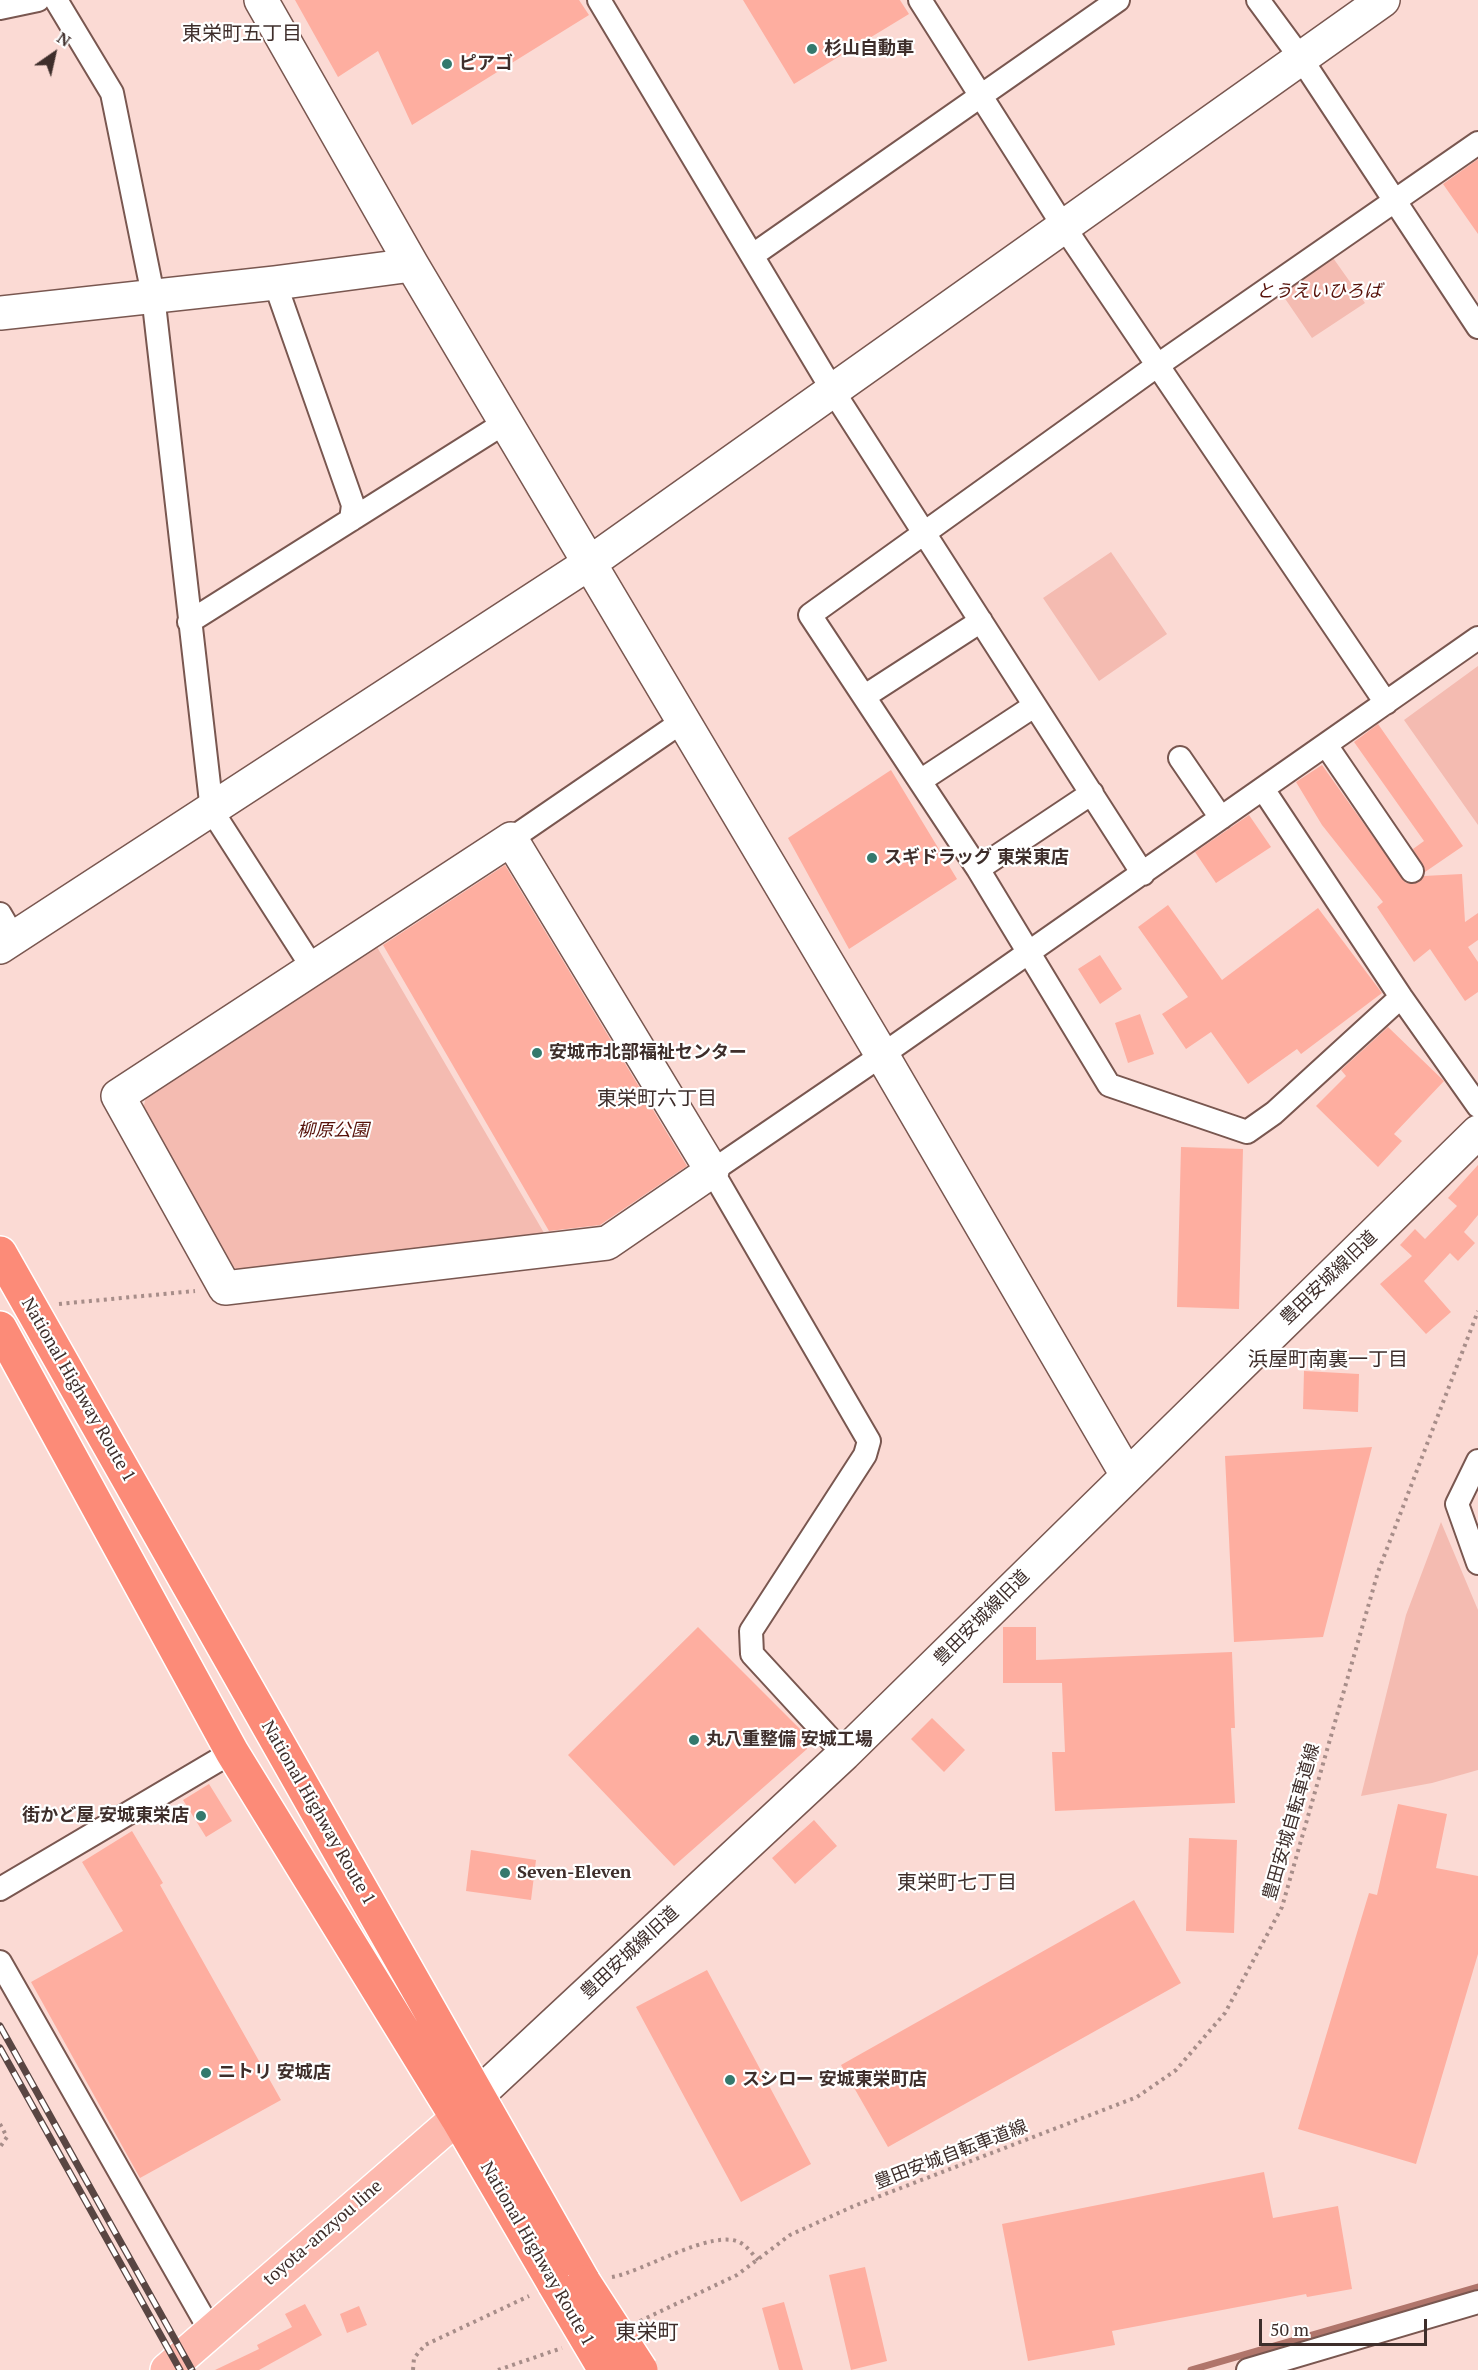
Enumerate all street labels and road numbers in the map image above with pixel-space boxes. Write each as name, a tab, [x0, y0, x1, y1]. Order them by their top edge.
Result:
street label: 豊田安城線旧道	[1276, 1226, 1382, 1330]
street label: National Highway Route 1	[16, 1294, 140, 1486]
street label: 豊田安城線旧道	[930, 1566, 1034, 1670]
street label: National Highway Route 1	[256, 1717, 380, 1909]
street label: 豊田安城自転車道線	[1259, 1741, 1325, 1903]
street label: 豊田安城線旧道	[577, 1902, 683, 2004]
street label: 豊田安城自転車道線	[872, 2116, 1030, 2194]
street label: National Highway Route 1	[475, 2158, 599, 2350]
street label: toyota-anzyou line	[259, 2175, 387, 2291]

